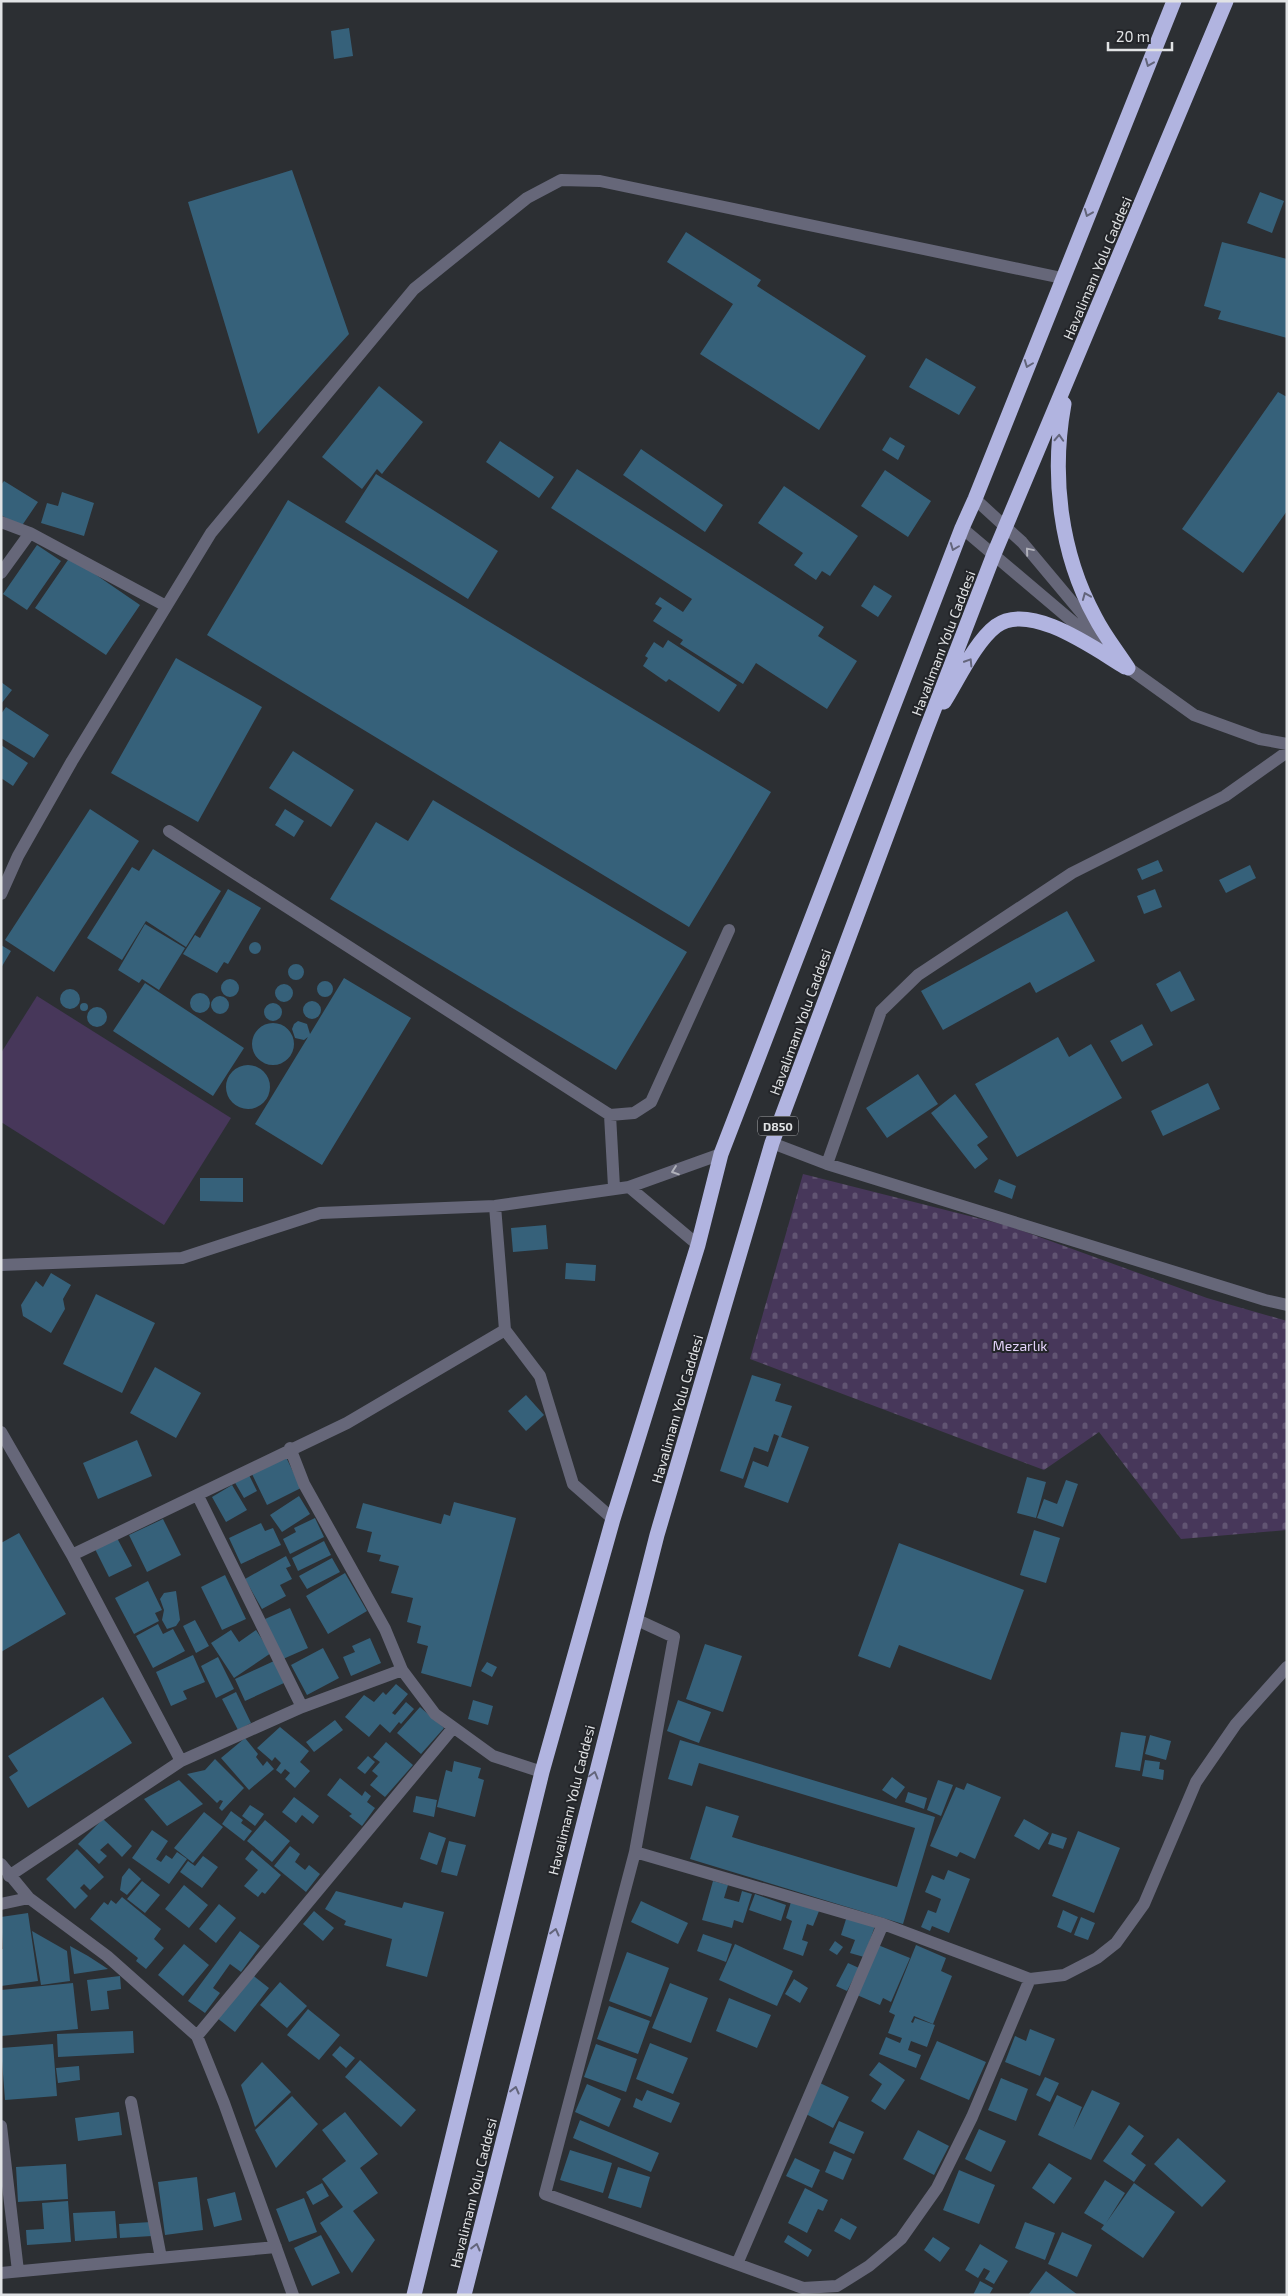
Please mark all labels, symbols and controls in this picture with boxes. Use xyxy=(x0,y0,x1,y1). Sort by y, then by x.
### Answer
scale bar xyxy=(1108,20,1172,52)
text: 20 m xyxy=(1116,27,1150,45)
one-way arrow xyxy=(1145,58,1155,67)
street label: Havalimanı Yolu Caddesi xyxy=(1059,194,1135,342)
one-way arrow xyxy=(1084,209,1094,217)
one-way arrow xyxy=(1024,360,1034,368)
one-way arrow xyxy=(1053,434,1064,442)
one-way arrow xyxy=(950,543,960,551)
one-way arrow xyxy=(1026,547,1035,556)
street label: Havalimanı Yolu Caddesi xyxy=(907,568,979,718)
one-way arrow xyxy=(1082,592,1092,601)
one-way arrow xyxy=(963,659,972,668)
street label: Havalimanı Yolu Caddesi xyxy=(766,947,834,1097)
road number: D850 xyxy=(758,1116,798,1136)
one-way arrow xyxy=(671,1165,680,1175)
street label: Havalimanı Yolu Caddesi xyxy=(648,1333,706,1485)
park label: Mezarlık xyxy=(992,1337,1048,1354)
street label: Havalimanı Yolu Caddesi xyxy=(544,1723,598,1877)
one-way arrow xyxy=(589,1771,599,1779)
one-way arrow xyxy=(549,1928,560,1937)
one-way arrow xyxy=(509,2085,520,2094)
street label: Havalimanı Yolu Caddesi xyxy=(446,2116,500,2270)
one-way arrow xyxy=(470,2243,481,2252)

